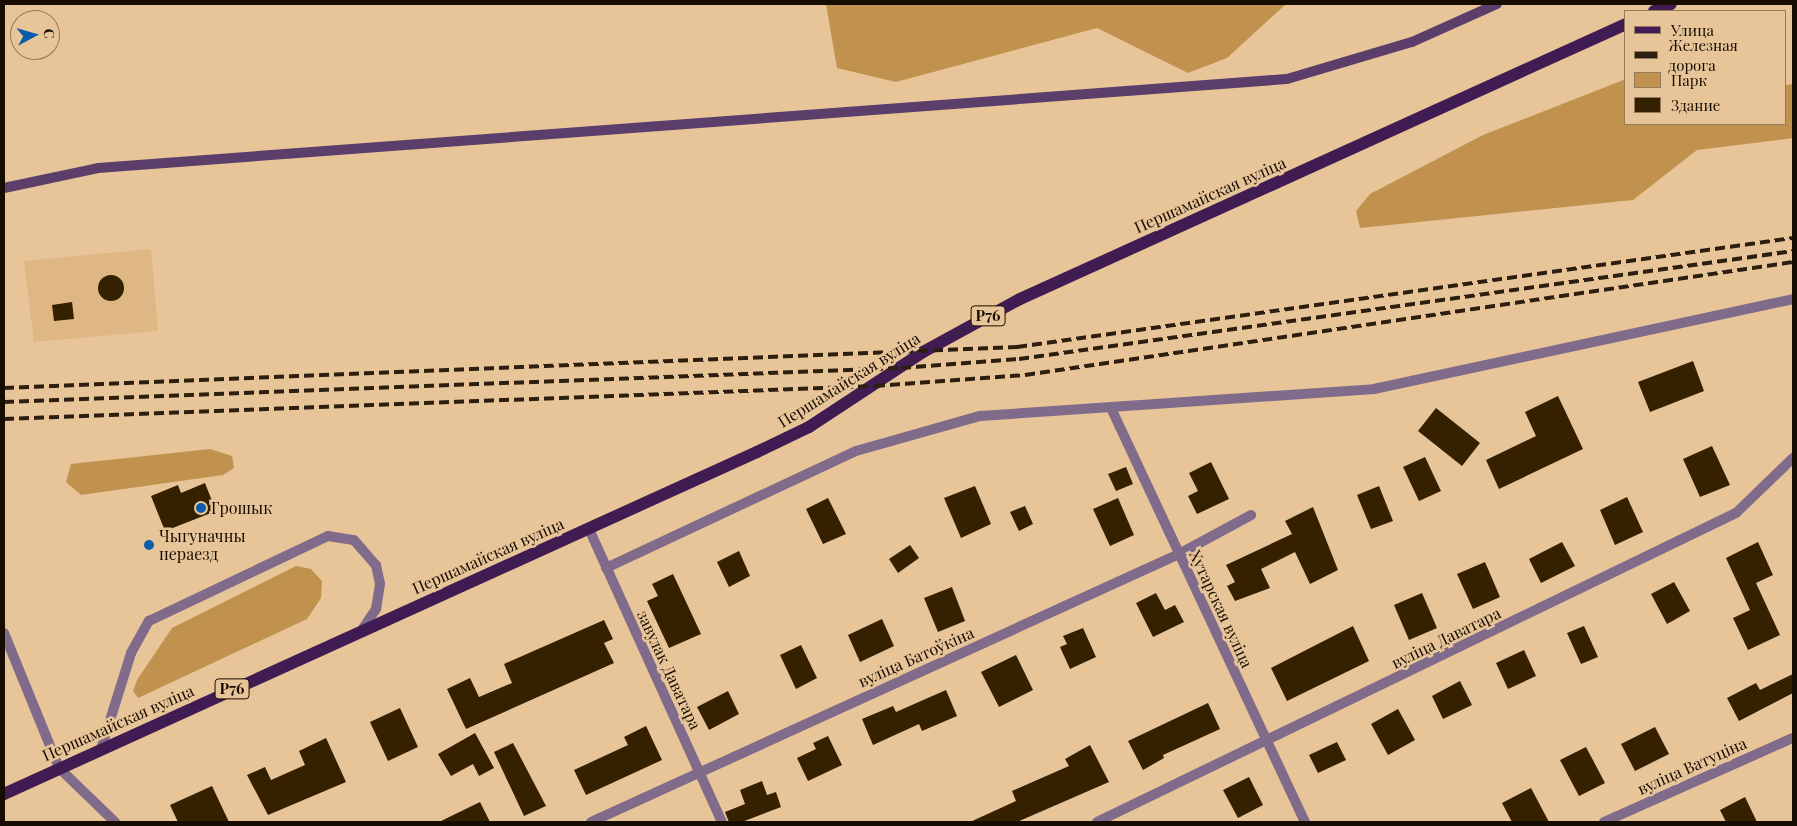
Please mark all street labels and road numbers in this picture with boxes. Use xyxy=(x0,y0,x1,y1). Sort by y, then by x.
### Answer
street label: Першамайская вуліца xyxy=(1131,153,1289,237)
road number: Р76 xyxy=(970,304,1006,328)
street label: Першамайская вуліца xyxy=(774,328,924,432)
street label: Першамайская вуліца xyxy=(409,514,567,598)
street label: Хутарская вуліца xyxy=(1185,547,1257,671)
street label: вуліца Даватара xyxy=(1388,603,1504,673)
street label: завулак Даватара xyxy=(633,607,705,733)
street label: вуліца Батоўкіна xyxy=(855,623,977,691)
road number: Р76 xyxy=(214,676,250,702)
street label: Першамайская вуліца xyxy=(39,681,197,765)
street label: вуліца Ватуціна xyxy=(1634,733,1750,799)

